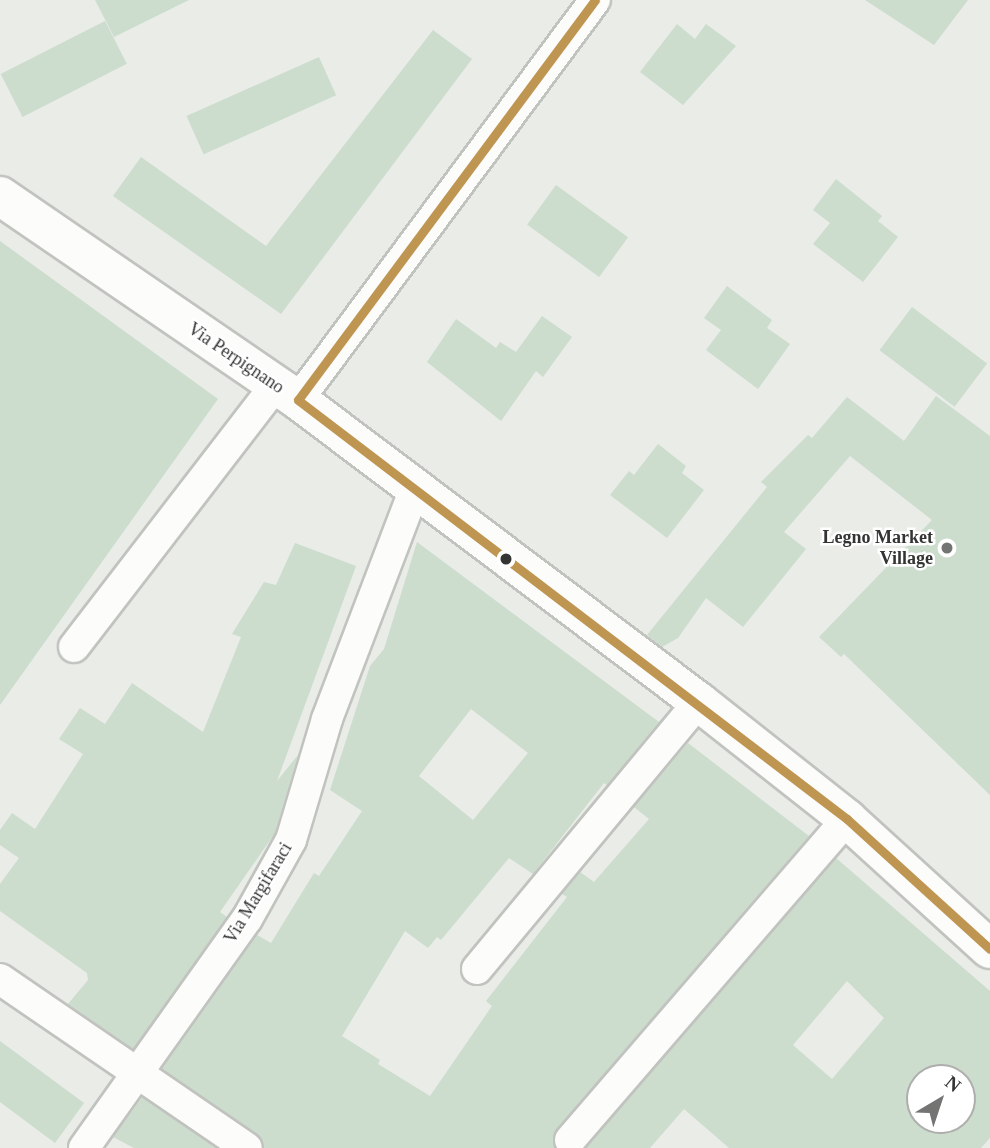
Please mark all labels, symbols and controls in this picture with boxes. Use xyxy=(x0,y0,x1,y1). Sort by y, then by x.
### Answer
street label: Via Perpignano xyxy=(184,318,288,398)
place label: Legno Market Village xyxy=(823,527,933,570)
marker: Legno Market Village xyxy=(939,540,955,556)
unlabelled marker xyxy=(499,552,513,566)
street label: Via Margifaraci xyxy=(219,839,297,947)
north arrow xyxy=(906,1064,976,1134)
text: N xyxy=(941,1071,965,1096)

